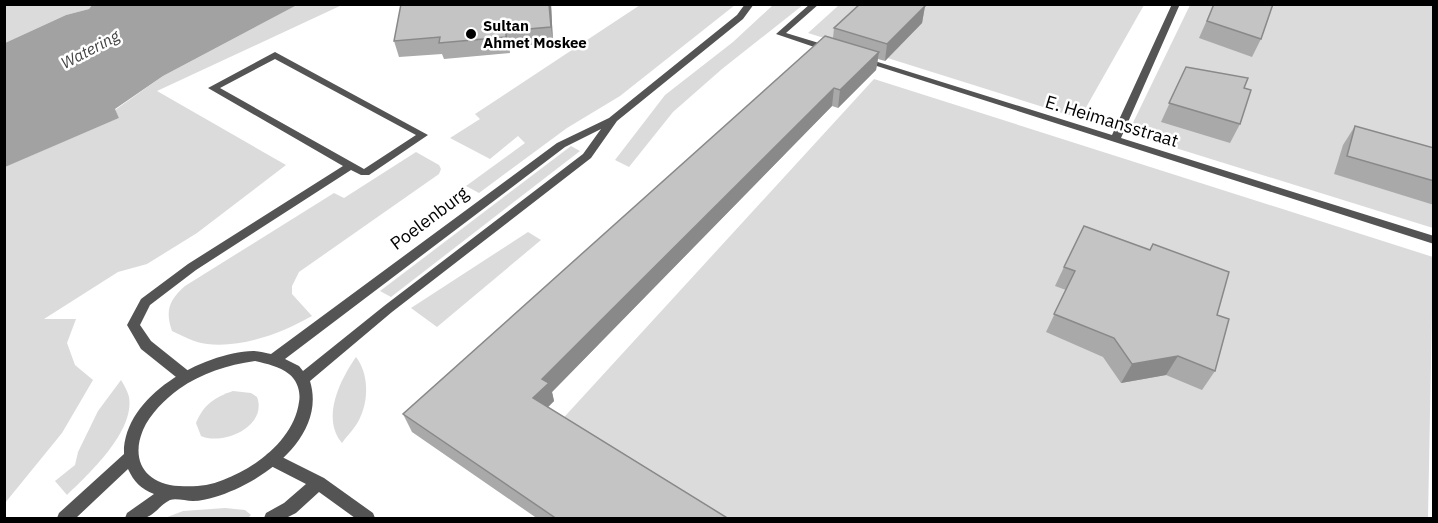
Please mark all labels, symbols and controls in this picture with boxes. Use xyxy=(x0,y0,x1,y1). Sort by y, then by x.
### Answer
place label: Sultan Ahmet Moskee xyxy=(483,16,587,52)
water label: Watering xyxy=(57,25,123,73)
marker: Sultan Ahmet Moskee xyxy=(464,27,478,41)
street label: E. Heimansstraat xyxy=(1043,90,1181,152)
street label: Poelenburg xyxy=(385,181,473,255)

